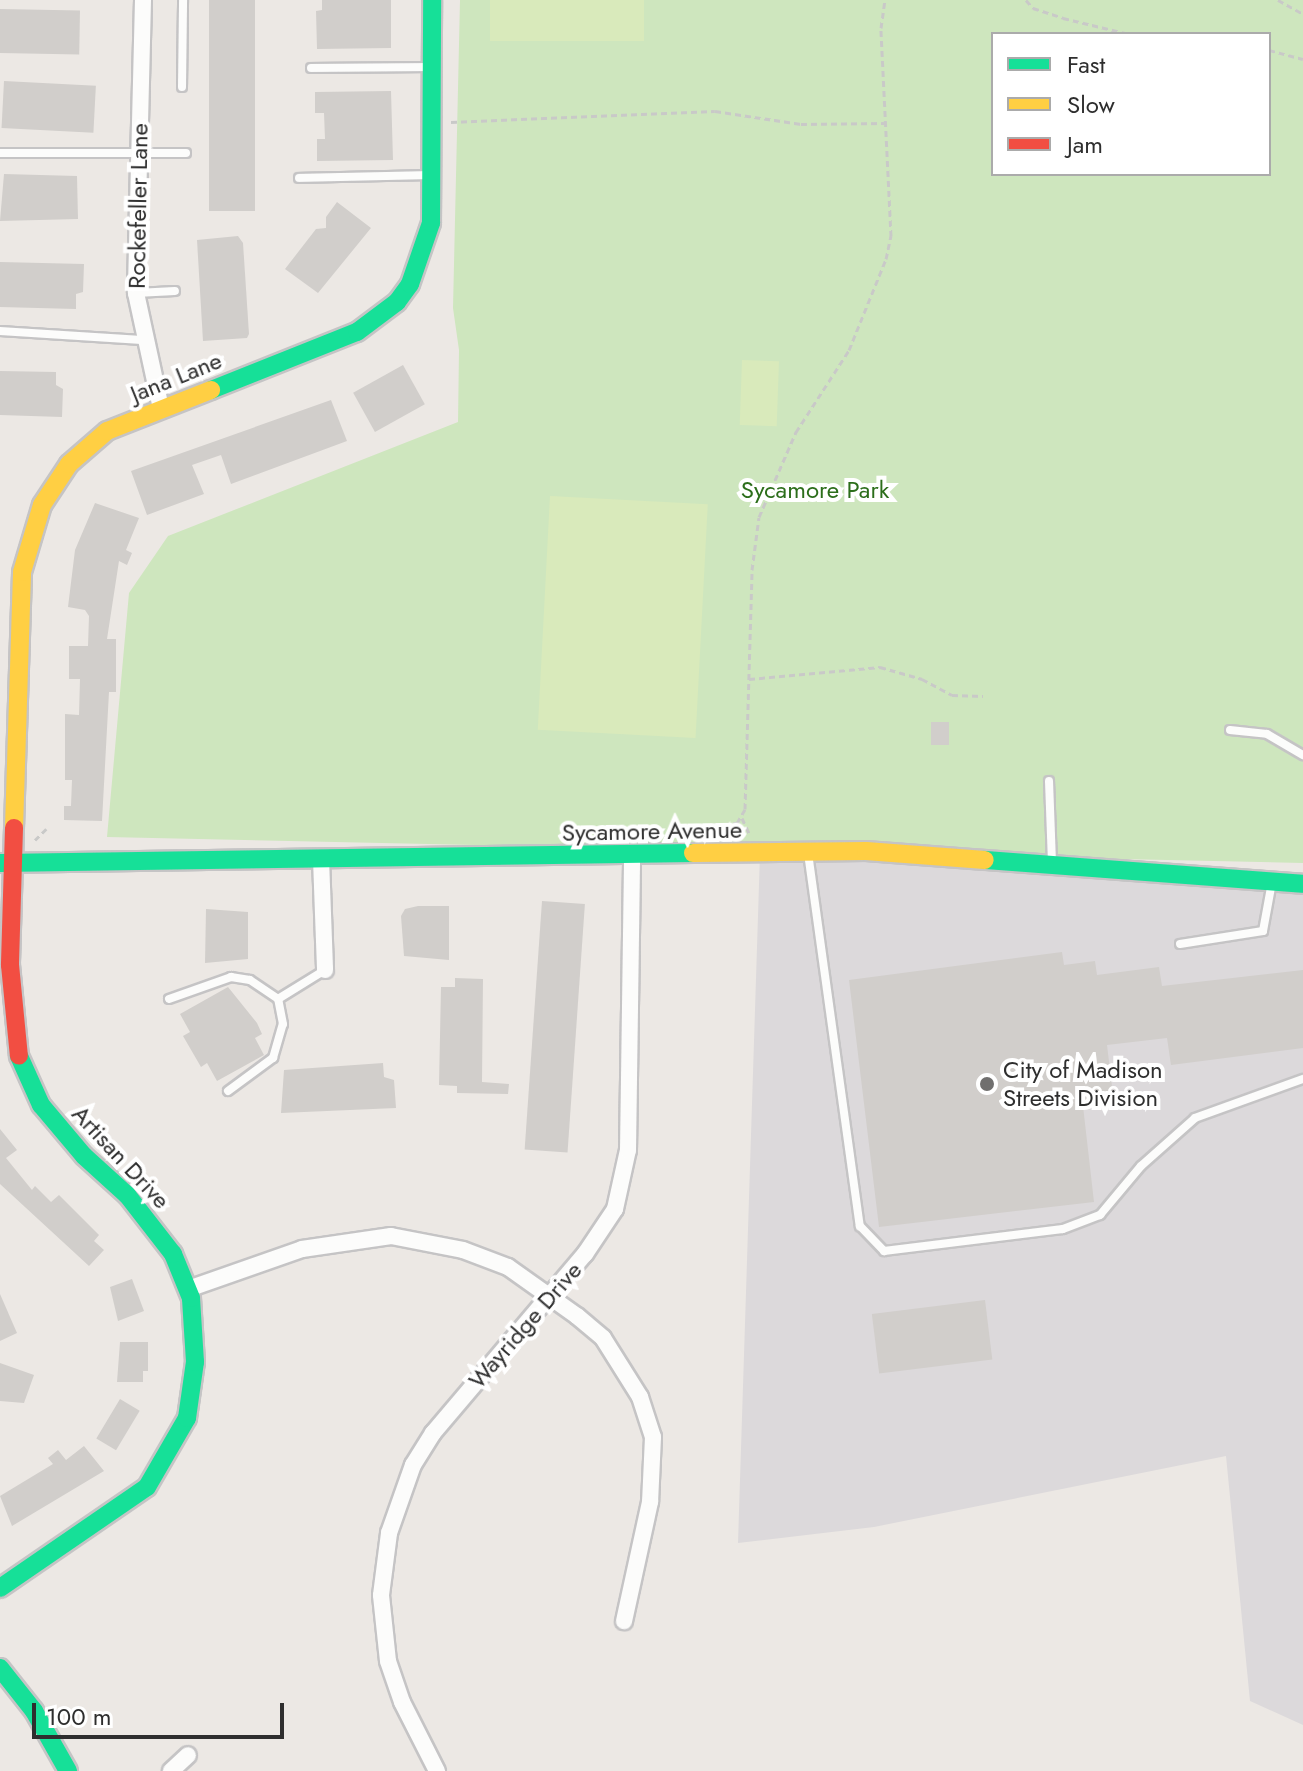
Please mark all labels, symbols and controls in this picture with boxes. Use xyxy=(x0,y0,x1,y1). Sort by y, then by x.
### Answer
legend xyxy=(991,32,1271,176)
text: Fast xyxy=(1067,47,1105,82)
text: Slow xyxy=(1067,87,1115,122)
street label: Rockefeller Lane xyxy=(122,123,154,289)
text: Jam xyxy=(1067,127,1103,162)
street label: Jana Lane xyxy=(126,346,226,408)
park label: Sycamore Park xyxy=(741,476,889,504)
street label: Sycamore Avenue xyxy=(562,815,742,847)
place label: City of Madison Streets Division xyxy=(1003,1056,1163,1112)
marker: City of Madison Streets Division xyxy=(978,1075,996,1093)
street label: Artisan Drive xyxy=(66,1099,176,1215)
street label: Wayridge Drive xyxy=(462,1256,588,1394)
scale bar xyxy=(36,1687,288,1737)
text: 100 m xyxy=(46,1699,112,1734)

